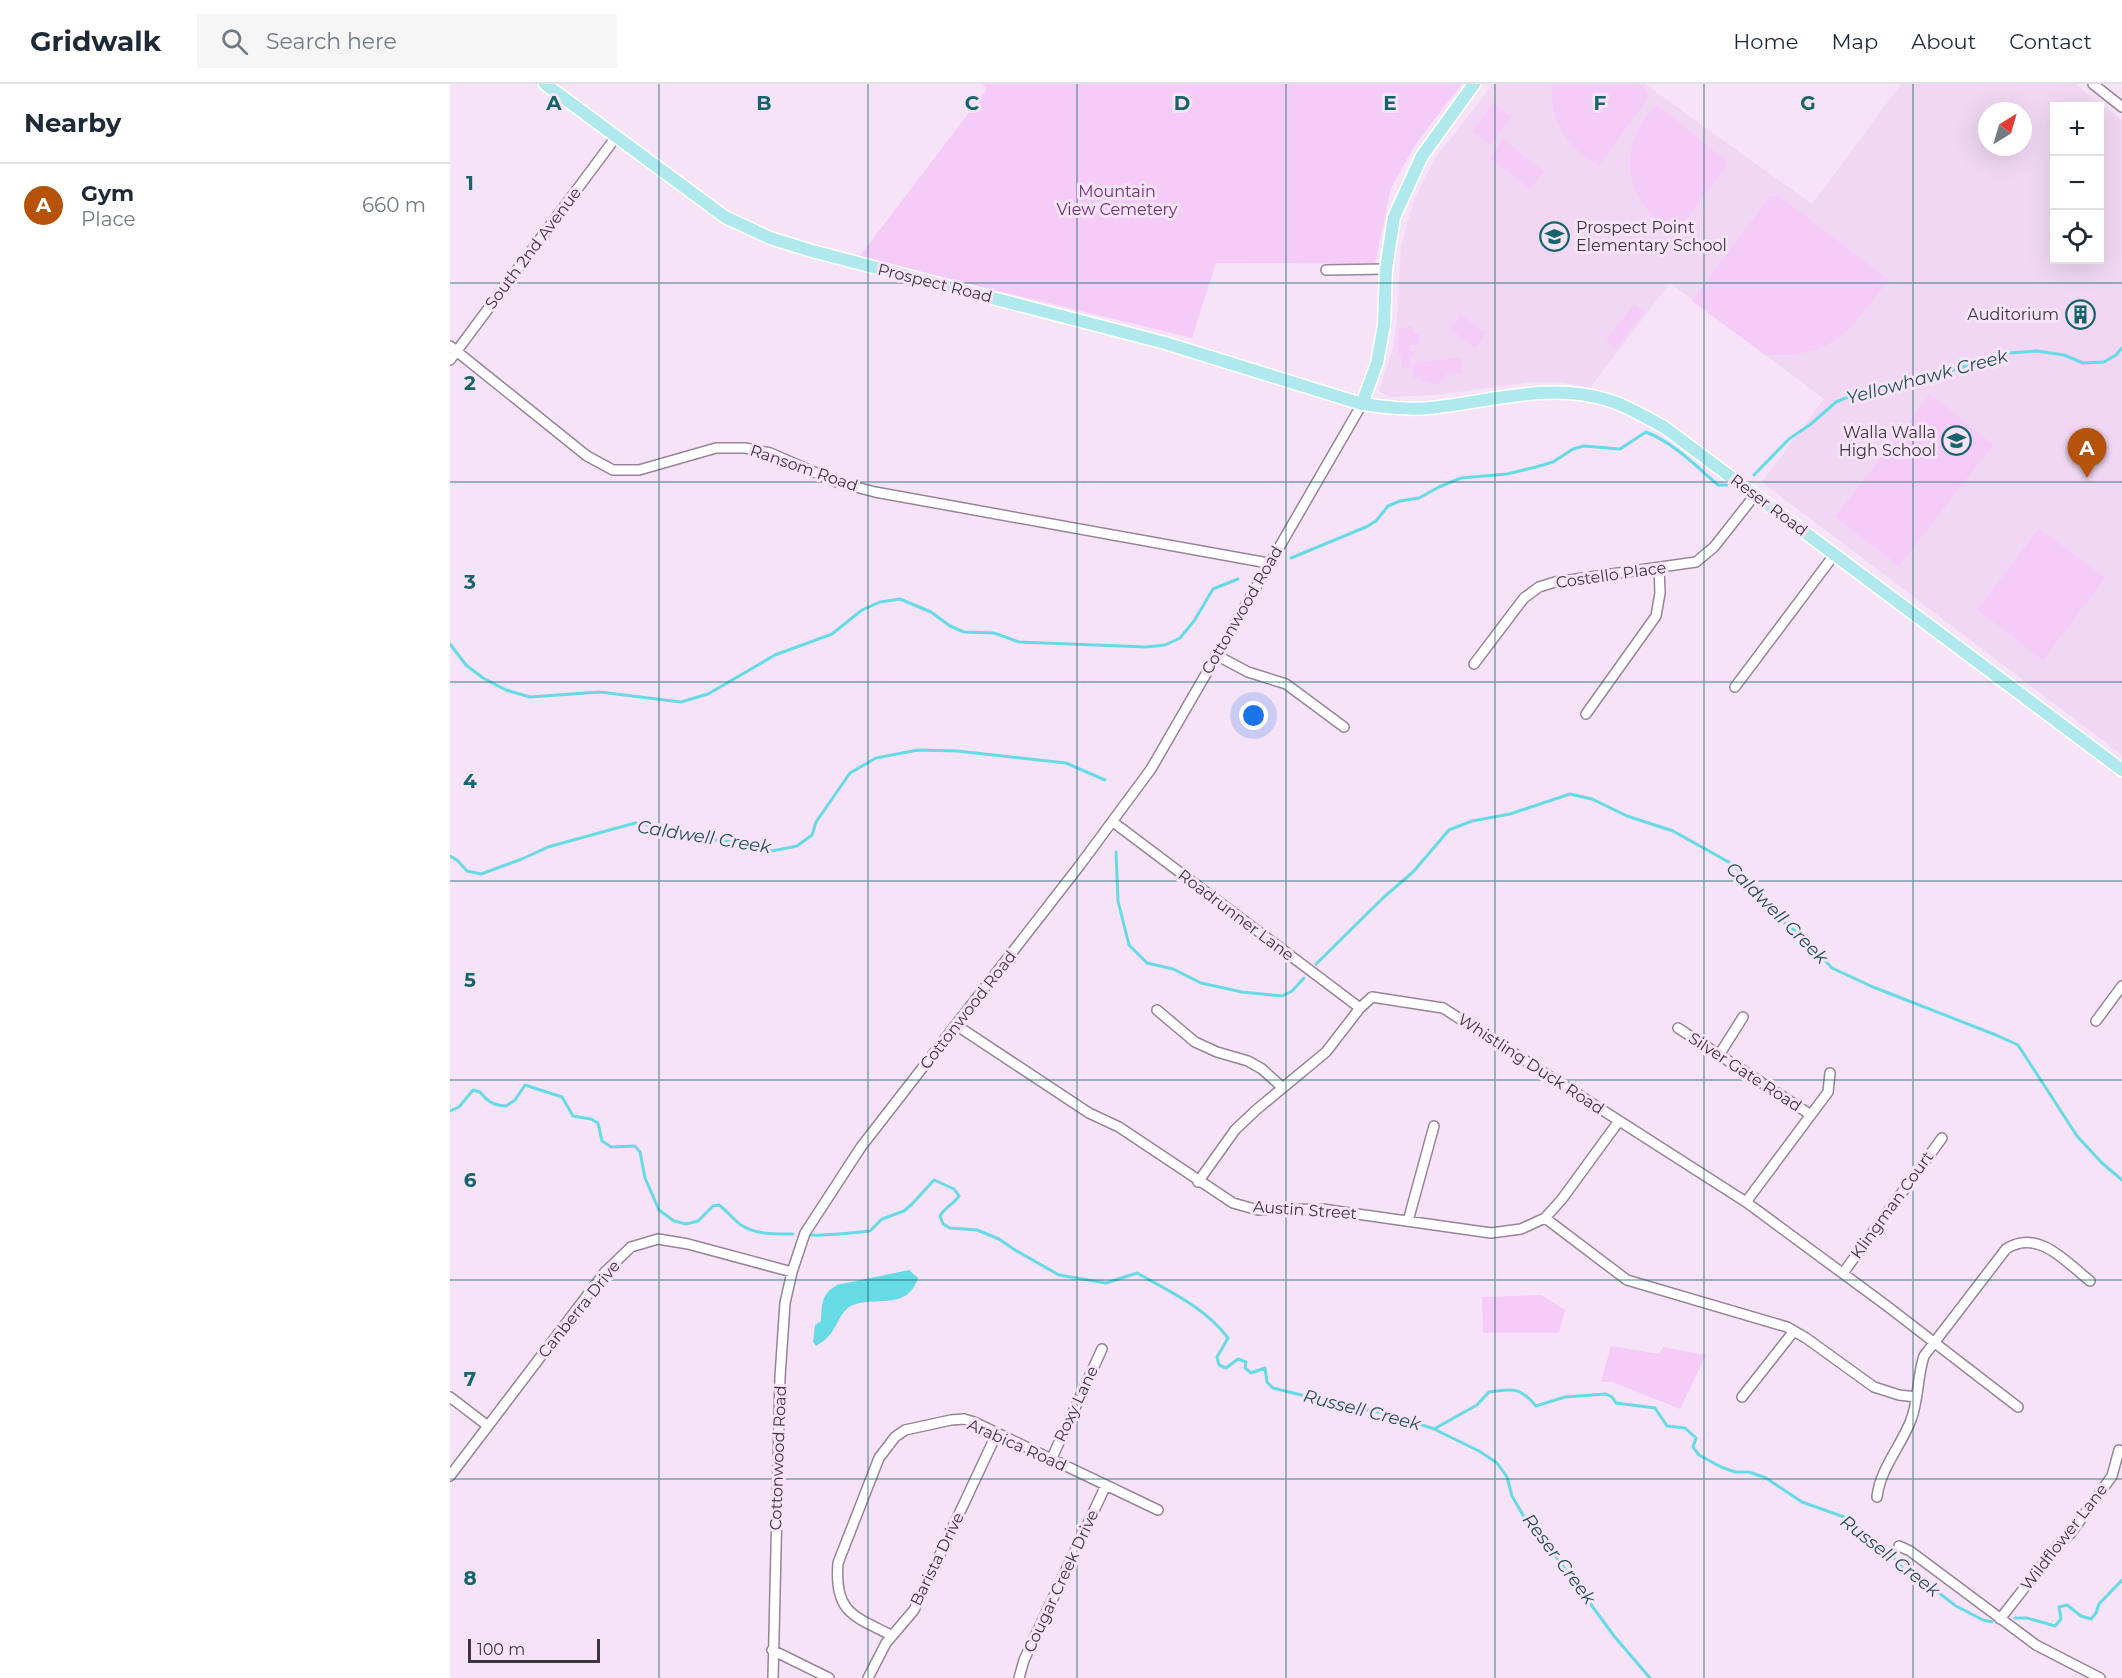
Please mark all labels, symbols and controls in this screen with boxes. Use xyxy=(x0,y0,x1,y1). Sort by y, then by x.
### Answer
search box xyxy=(197,14,617,68)
text: Gridwalk xyxy=(30,24,161,58)
icon: search xyxy=(218,25,251,58)
text: Search here xyxy=(266,28,397,55)
text: Home xyxy=(1733,29,1798,54)
text: Map xyxy=(1831,29,1878,54)
text: About xyxy=(1911,29,1976,54)
text: Contact xyxy=(2009,29,2092,54)
text: A xyxy=(545,91,562,115)
text: B xyxy=(756,91,772,115)
text: C xyxy=(965,91,980,115)
text: D xyxy=(1174,91,1190,115)
text: E xyxy=(1383,91,1397,115)
text: F xyxy=(1594,91,1607,115)
text: G xyxy=(1800,91,1816,115)
north arrow xyxy=(1978,102,2032,156)
map controls xyxy=(2050,102,2104,264)
button: + xyxy=(2050,102,2104,156)
text: Nearby xyxy=(24,107,121,139)
button: − xyxy=(2050,156,2104,210)
text: 1 xyxy=(466,171,474,195)
text: Gym xyxy=(81,180,134,207)
park label: Mountain View Cemetery xyxy=(1056,182,1178,219)
street label: South 2nd Avenue xyxy=(481,183,585,313)
text: A xyxy=(36,193,51,217)
text: 660 m xyxy=(362,193,426,217)
text: Place xyxy=(81,207,136,231)
button: locate xyxy=(2050,210,2104,264)
place label: Prospect Point Elementary School xyxy=(1576,218,1727,255)
school or university icon: Prospect Point Elementary School xyxy=(1539,220,1571,252)
street label: Prospect Road xyxy=(876,260,994,306)
building icon: Auditorium xyxy=(2064,298,2096,330)
place label: Auditorium xyxy=(1967,305,2059,324)
water label: Yellowhawk Creek xyxy=(1844,345,2011,409)
text: 2 xyxy=(464,371,476,395)
place label: Walla Walla High School xyxy=(1839,423,1936,460)
school or university icon: Walla Walla High School xyxy=(1941,425,1973,457)
pin: A xyxy=(2068,428,2106,478)
street label: Ransom Road xyxy=(748,441,860,495)
street label: Reser Road xyxy=(1727,470,1811,540)
street label: Cottonwood Road xyxy=(1198,542,1286,678)
street label: Costello Place xyxy=(1555,558,1667,592)
text: 3 xyxy=(463,570,476,594)
your location xyxy=(1239,701,1268,730)
text: 4 xyxy=(463,769,477,793)
water label: Caldwell Creek xyxy=(636,816,774,859)
water label: Caldwell Creek xyxy=(1721,857,1833,969)
street label: Roadrunner Lane xyxy=(1174,865,1298,965)
street label: Cottonwood Road xyxy=(916,947,1020,1073)
text: 5 xyxy=(464,968,476,992)
street label: Whistling Duck Road xyxy=(1455,1010,1607,1118)
street label: Silver Gate Road xyxy=(1685,1028,1805,1116)
street label: Klingman Court xyxy=(1847,1147,1938,1262)
text: 6 xyxy=(464,1168,477,1192)
street label: Austin Street xyxy=(1252,1197,1358,1223)
street label: Canberra Drive xyxy=(534,1257,624,1361)
street label: Roxy Lane xyxy=(1050,1363,1102,1445)
text: 7 xyxy=(464,1367,476,1391)
street label: Cottonwood Road xyxy=(766,1385,790,1531)
water label: Russell Creek xyxy=(1301,1385,1424,1436)
street label: Arabica Road xyxy=(965,1415,1069,1475)
street label: Wildflower Lane xyxy=(2017,1480,2111,1594)
street label: Cougar Creek Drive xyxy=(1020,1507,1102,1655)
street label: Barista Drive xyxy=(906,1509,968,1609)
water label: Reser Creek xyxy=(1518,1509,1601,1610)
water label: Russell Creek xyxy=(1836,1510,1945,1603)
text: 8 xyxy=(463,1566,477,1590)
scale bar xyxy=(468,1636,600,1664)
text: 100 m xyxy=(477,1640,525,1659)

